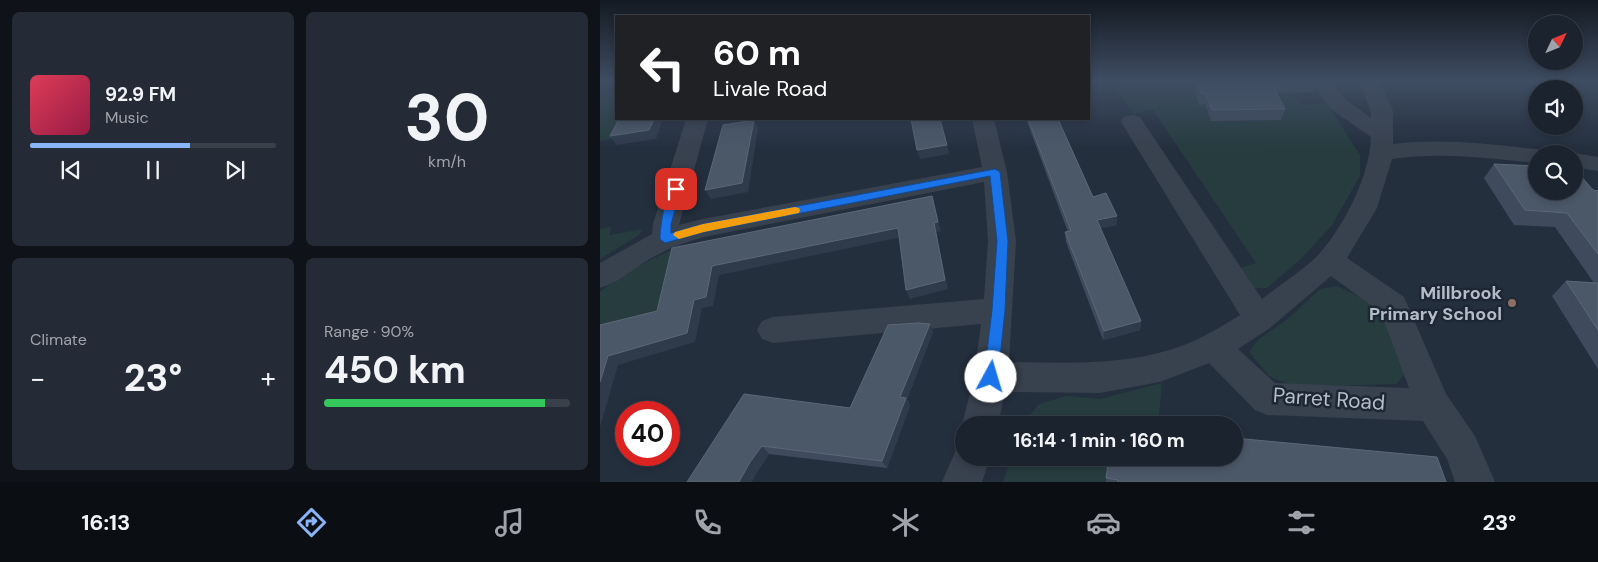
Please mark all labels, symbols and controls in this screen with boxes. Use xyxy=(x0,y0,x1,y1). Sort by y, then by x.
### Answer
north arrow xyxy=(1528,15,1582,70)
map controls xyxy=(1528,15,1583,200)
text: 60 m xyxy=(713,30,801,76)
icon: left xyxy=(630,35,695,100)
text: Livale Road xyxy=(713,74,827,103)
text: 30 xyxy=(405,76,489,160)
button: sound xyxy=(1528,80,1583,135)
text: 92.9 FM xyxy=(105,82,176,107)
text: Music xyxy=(105,107,149,128)
button: search xyxy=(1528,145,1583,200)
text: km/h xyxy=(428,151,466,172)
icon: previous xyxy=(57,156,85,184)
icon: pause xyxy=(139,156,167,184)
icon: next xyxy=(221,156,249,184)
pin xyxy=(655,168,697,210)
icon: arrive xyxy=(662,175,690,203)
place label: Millbrook Primary School xyxy=(1369,281,1503,326)
marker: Millbrook Primary School xyxy=(1506,297,1518,309)
text: Range · 90% xyxy=(324,321,414,342)
text: Climate xyxy=(30,329,87,350)
text: 450 km xyxy=(324,345,466,395)
position arrow xyxy=(964,350,1016,402)
text: 23° xyxy=(124,353,182,403)
text: − xyxy=(30,360,45,397)
text: + xyxy=(261,360,276,397)
street label: Parret Road xyxy=(1272,381,1386,417)
speed limit sign: 40 xyxy=(615,401,680,466)
text: 16:14 · 1 min · 160 m xyxy=(1013,428,1185,453)
icon: directions xyxy=(294,505,329,540)
icon: music xyxy=(492,505,527,540)
icon: phone xyxy=(690,505,725,540)
icon: climate xyxy=(888,505,923,540)
icon: car xyxy=(1086,505,1121,540)
icon: filters xyxy=(1284,505,1319,540)
text: 16:13 xyxy=(82,508,130,537)
text: 23° xyxy=(1482,508,1516,537)

